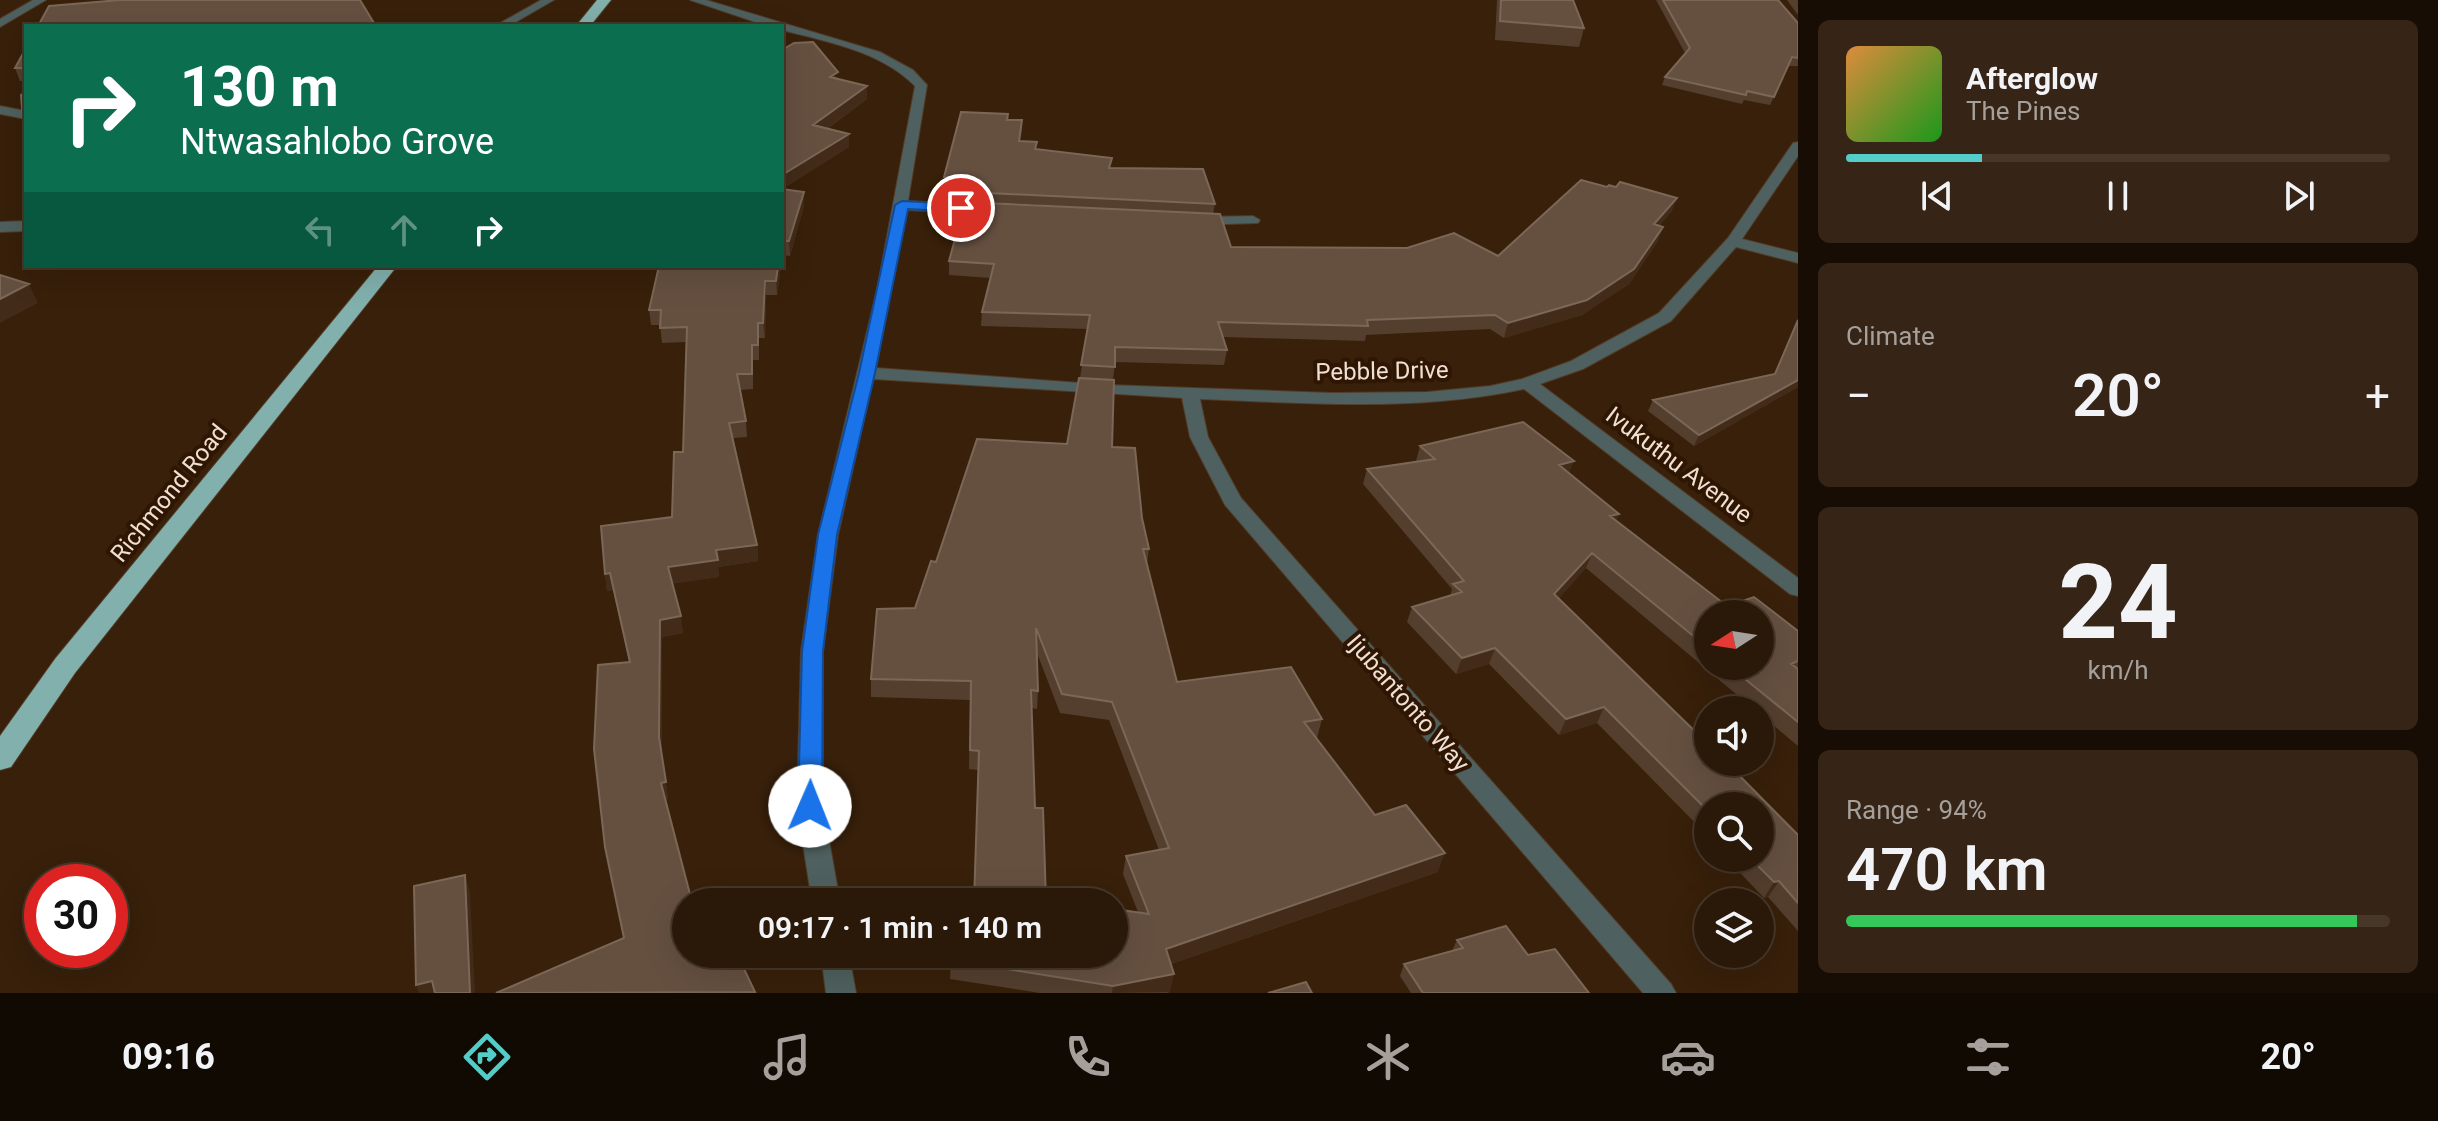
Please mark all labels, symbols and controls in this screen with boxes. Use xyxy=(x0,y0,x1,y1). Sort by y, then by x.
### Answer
text: 130 m xyxy=(180,54,339,120)
icon: right xyxy=(48,56,152,160)
text: Afterglow xyxy=(1966,61,2098,96)
text: The Pines xyxy=(1966,96,2080,126)
text: Ntwasahlobo Grove xyxy=(180,121,494,163)
pin xyxy=(927,174,995,242)
icon: previous xyxy=(1915,174,1959,218)
icon: pause xyxy=(2096,174,2140,218)
icon: next xyxy=(2277,174,2321,218)
icon: arrive xyxy=(939,186,983,230)
icon: left xyxy=(298,208,342,252)
icon: ahead xyxy=(382,208,426,252)
icon: right xyxy=(466,208,510,252)
text: Climate xyxy=(1846,321,1935,351)
street label: Pebble Drive xyxy=(1315,356,1449,386)
text: 20° xyxy=(2072,360,2164,431)
text: − xyxy=(1846,370,1871,422)
text: + xyxy=(2365,370,2390,422)
street label: Ivukuthu Avenue xyxy=(1600,401,1758,529)
street label: Richmond Road xyxy=(105,419,233,567)
text: 24 xyxy=(2058,542,2178,663)
north arrow xyxy=(1694,600,1774,680)
map controls xyxy=(1694,600,1774,968)
street label: Ijubantonto Way xyxy=(1341,629,1475,778)
text: km/h xyxy=(2087,655,2149,685)
button: sound xyxy=(1694,696,1774,776)
position arrow xyxy=(768,764,852,848)
button: search xyxy=(1694,792,1774,872)
text: Range · 94% xyxy=(1846,795,1987,825)
text: 470 km xyxy=(1846,834,2048,905)
speed limit sign: 30 xyxy=(24,864,128,968)
button: layers xyxy=(1694,888,1774,968)
text: 09:17 · 1 min · 140 m xyxy=(758,910,1042,945)
icon: directions xyxy=(459,1029,515,1085)
icon: music xyxy=(759,1029,815,1085)
icon: phone xyxy=(1060,1029,1116,1085)
icon: climate xyxy=(1360,1029,1416,1085)
icon: car xyxy=(1660,1029,1716,1085)
icon: filters xyxy=(1960,1029,2016,1085)
text: 09:16 xyxy=(122,1036,215,1078)
text: 20° xyxy=(2261,1036,2316,1078)

